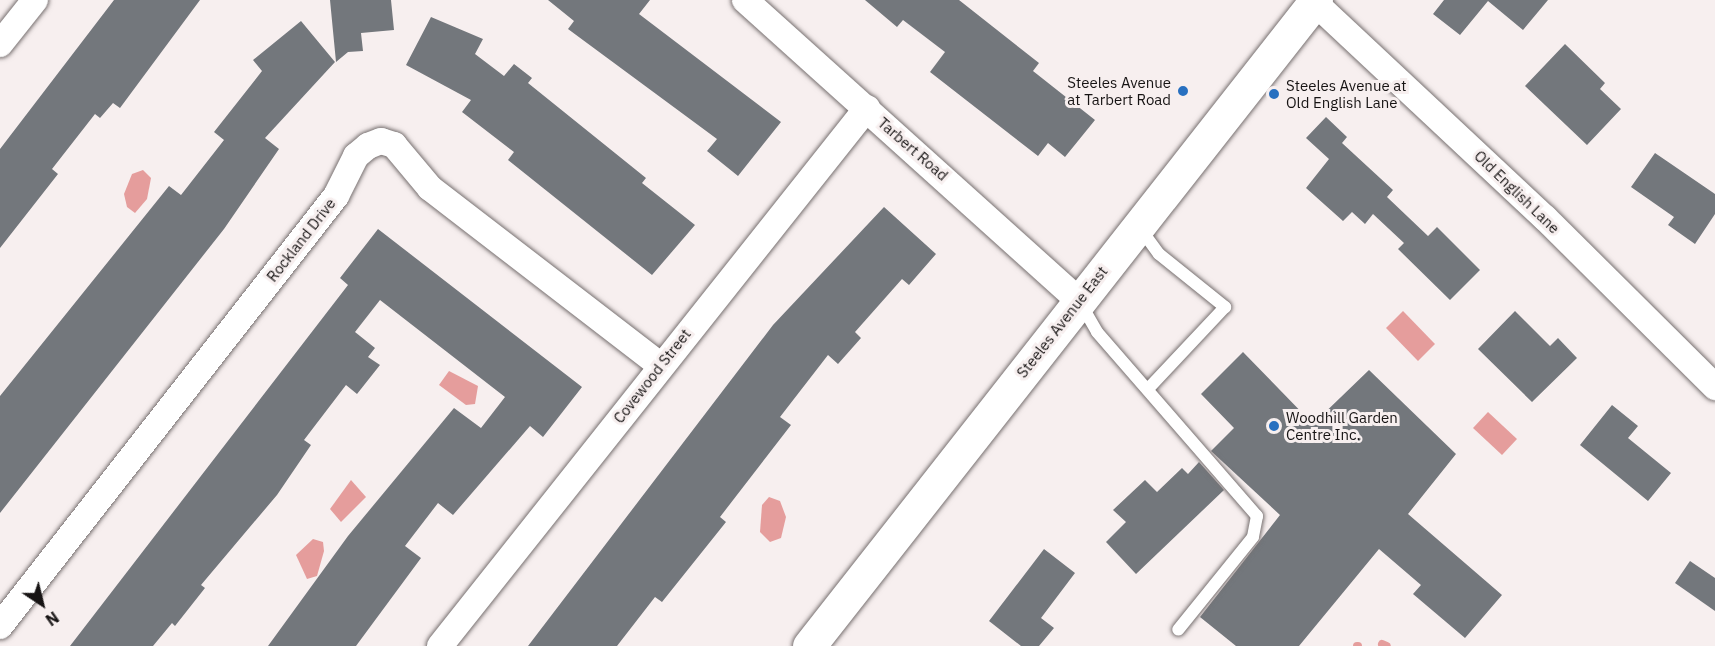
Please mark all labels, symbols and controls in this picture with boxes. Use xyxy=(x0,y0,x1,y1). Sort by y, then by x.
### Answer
place label: Steeles Avenue at Tarbert Road xyxy=(1067,73,1171,108)
place label: Steeles Avenue at Old English Lane xyxy=(1286,76,1406,111)
marker: Steeles Avenue at Tarbert Road xyxy=(1176,84,1190,98)
marker: Steeles Avenue at Old English Lane xyxy=(1267,87,1281,101)
street label: Tarbert Road xyxy=(874,114,952,184)
street label: Old English Lane xyxy=(1471,147,1563,237)
street label: Rockland Drive xyxy=(263,195,339,285)
street label: Steeles Avenue East xyxy=(1013,263,1111,381)
street label: Covewood Street xyxy=(610,325,694,427)
place label: Woodhill Garden Centre Inc. xyxy=(1286,408,1398,443)
marker: Woodhill Garden Centre Inc. xyxy=(1267,419,1281,433)
north arrow xyxy=(12,574,72,634)
text: N xyxy=(42,607,63,630)

